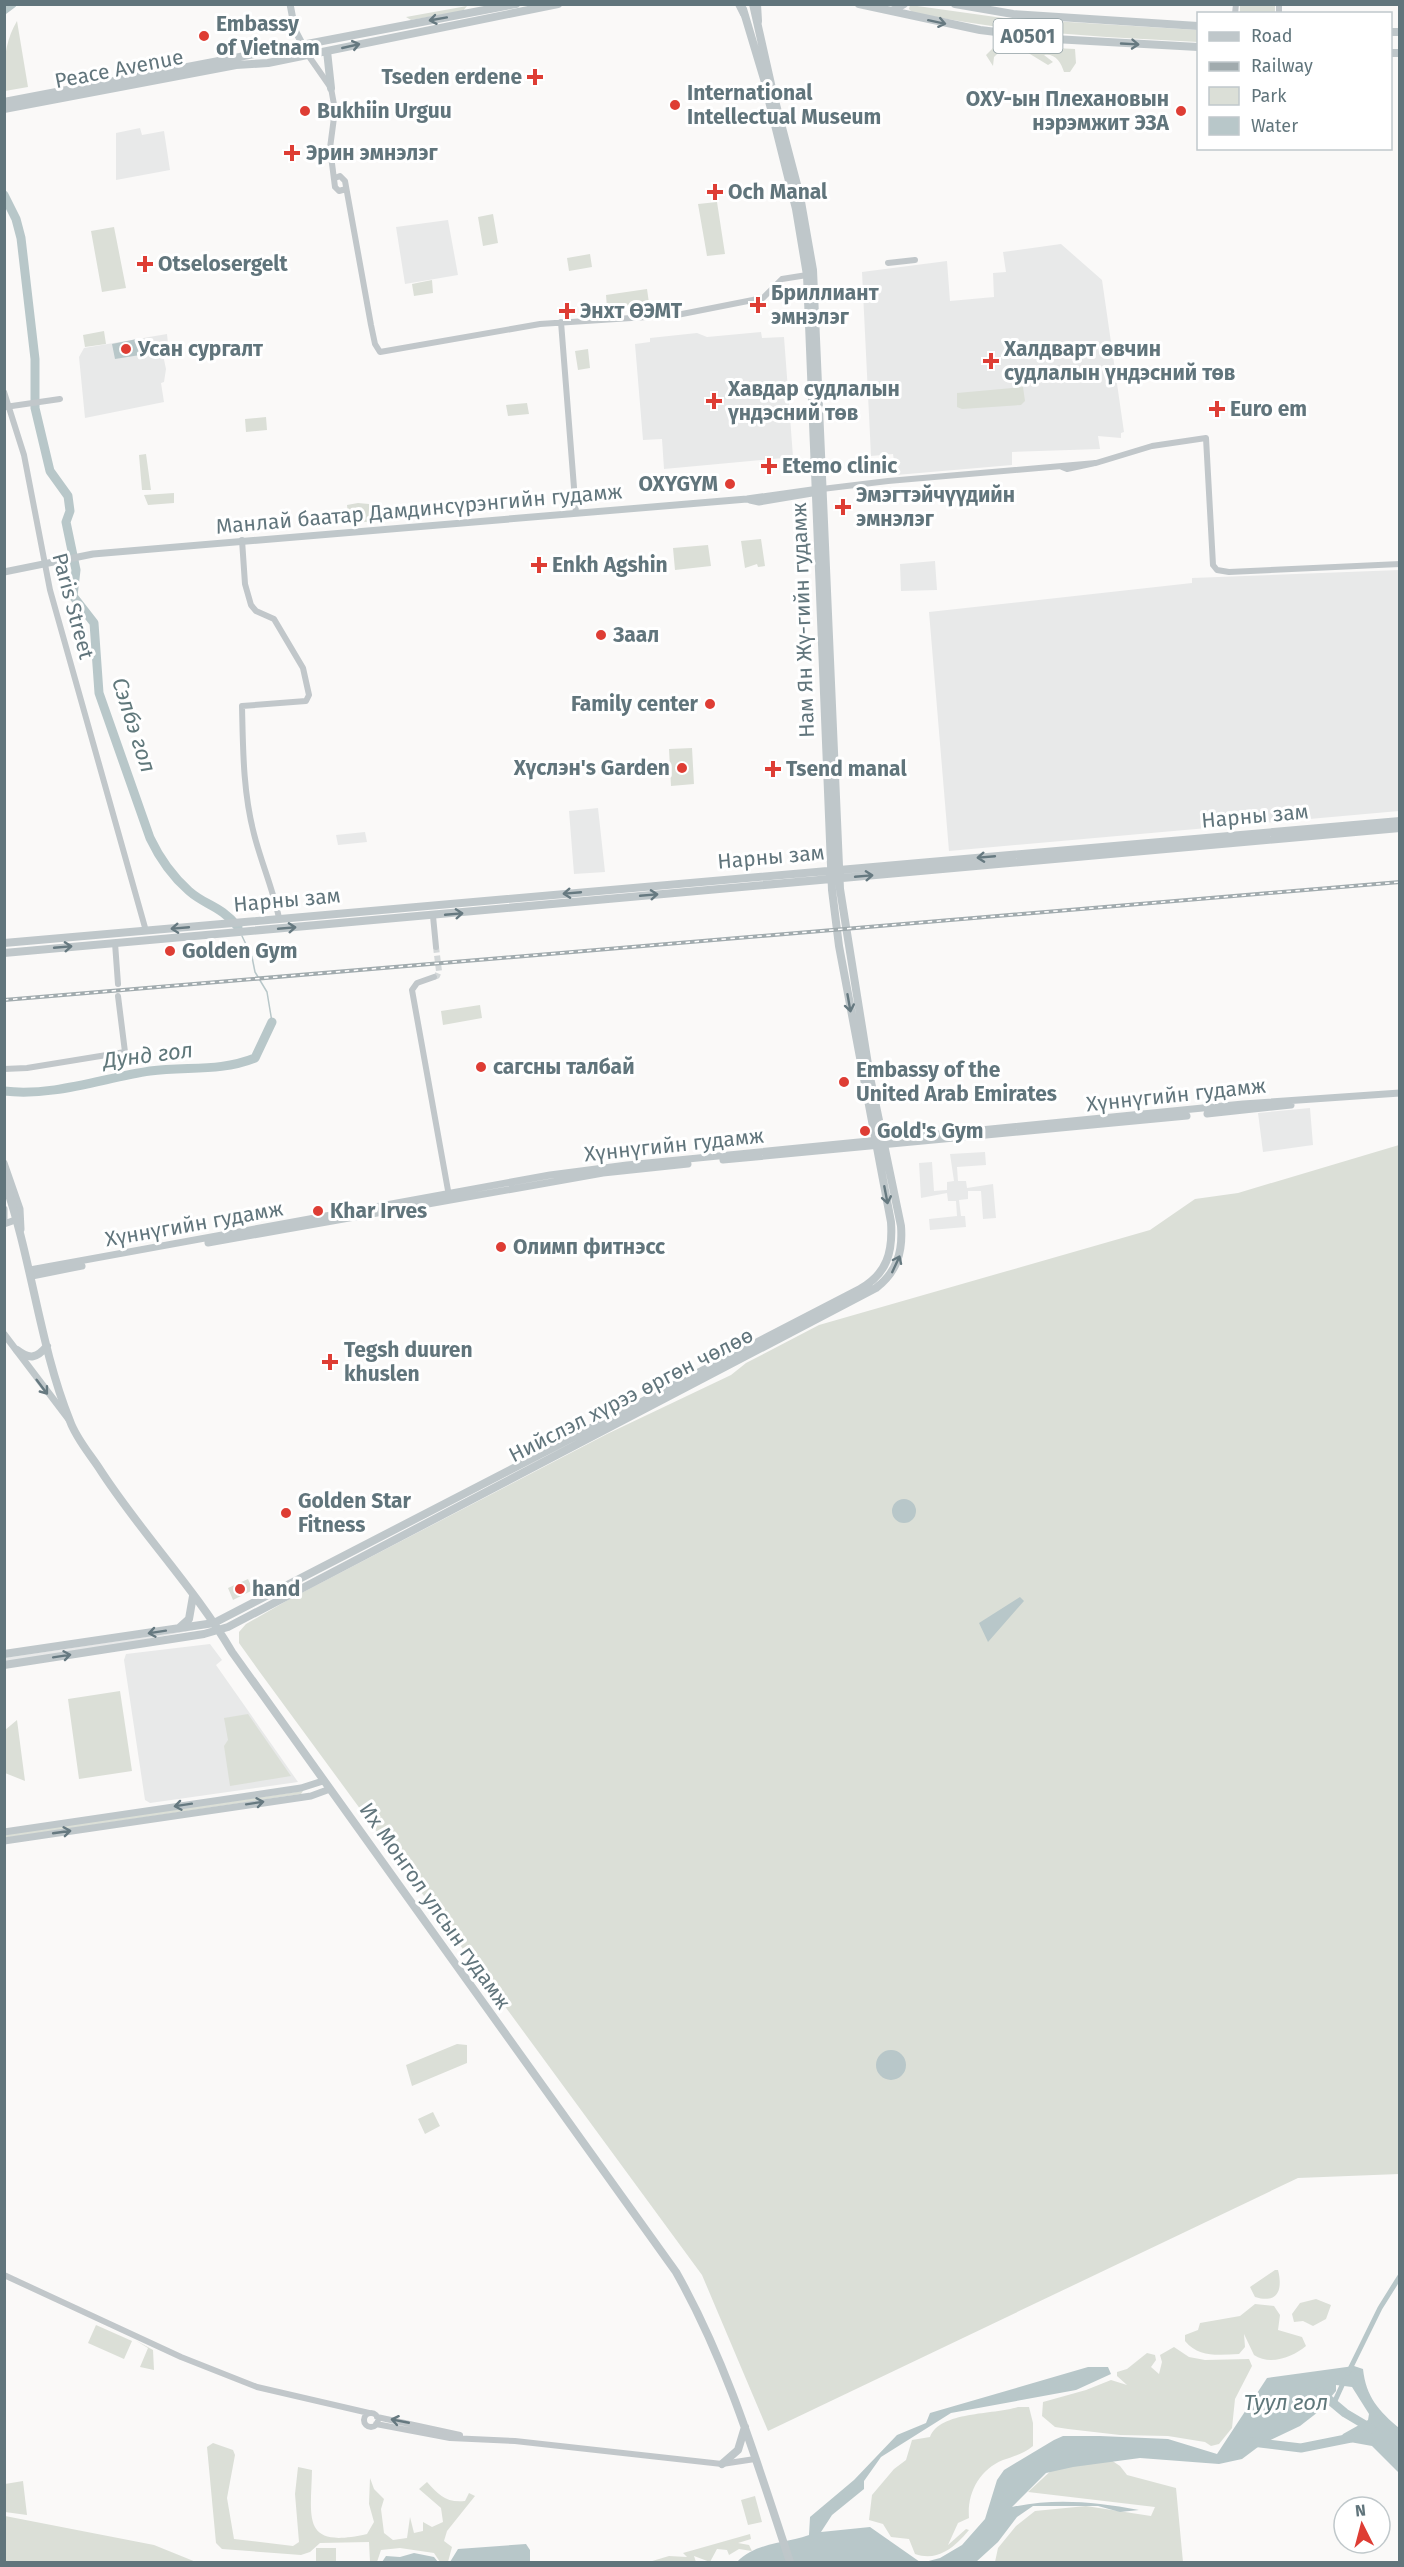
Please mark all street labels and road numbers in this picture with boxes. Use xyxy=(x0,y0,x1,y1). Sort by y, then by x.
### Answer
road number: A0501 xyxy=(994,19,1062,53)
street label: Peace Avenue xyxy=(52,44,186,94)
street label: Манлай баатар Дамдинсүрэнгийн гудамж xyxy=(215,478,623,540)
street label: Нам Ян Жү-гийн гудамж xyxy=(786,502,820,738)
street label: Paris Street xyxy=(46,550,100,662)
street label: Нарны зам xyxy=(1200,798,1310,834)
street label: Нарны зам xyxy=(716,839,826,875)
street label: Нарны зам xyxy=(232,882,342,918)
street label: Хүннүгийн гудамж xyxy=(1085,1073,1267,1117)
street label: Хүннүгийн гудамж xyxy=(583,1123,765,1167)
street label: Хүннүгийн гудамж xyxy=(103,1196,285,1252)
street label: Нийслэл хүрээ өргөн чөлөө xyxy=(504,1322,758,1468)
street label: Их Монгол улсын гудамж xyxy=(354,1798,516,2014)

